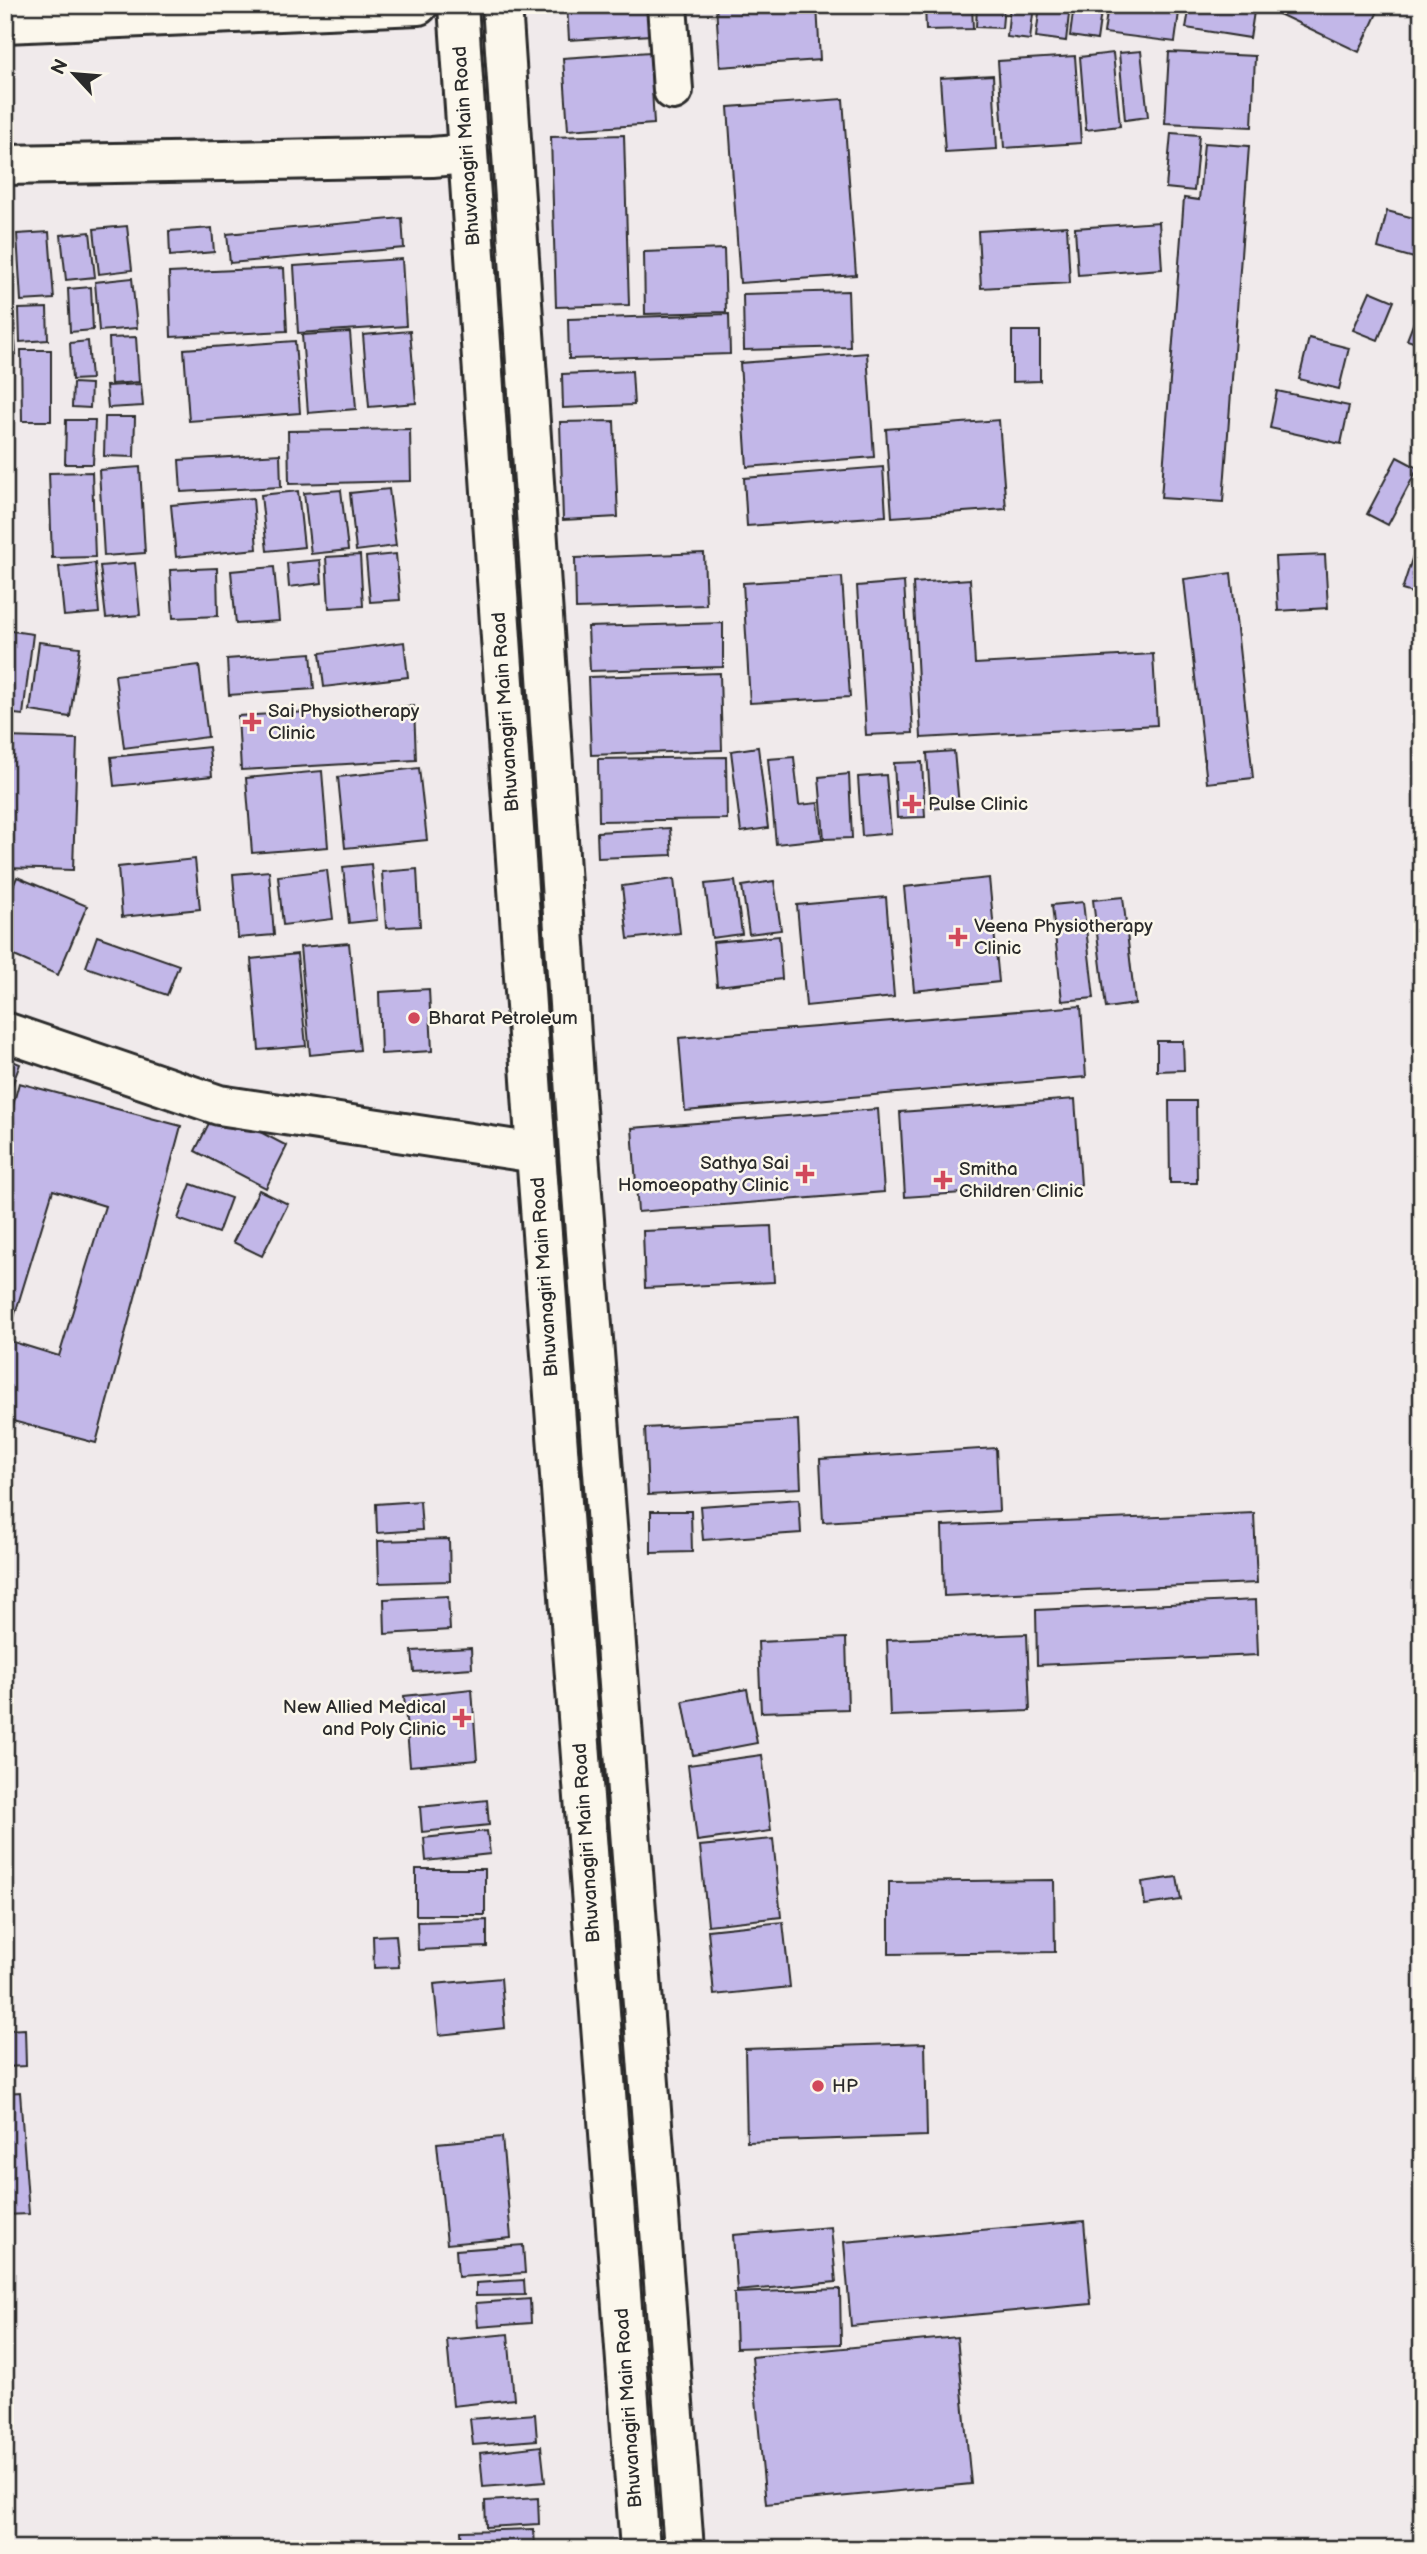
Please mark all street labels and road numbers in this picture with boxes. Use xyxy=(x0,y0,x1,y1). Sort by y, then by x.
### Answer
street label: Bhuvanagiri Main Road xyxy=(449,45,485,247)
street label: Bhuvanagiri Main Road xyxy=(488,611,524,813)
street label: Bhuvanagiri Main Road xyxy=(527,1176,563,1378)
street label: Bhuvanagiri Main Road xyxy=(569,1742,605,1944)
street label: Bhuvanagiri Main Road xyxy=(611,2307,647,2509)

